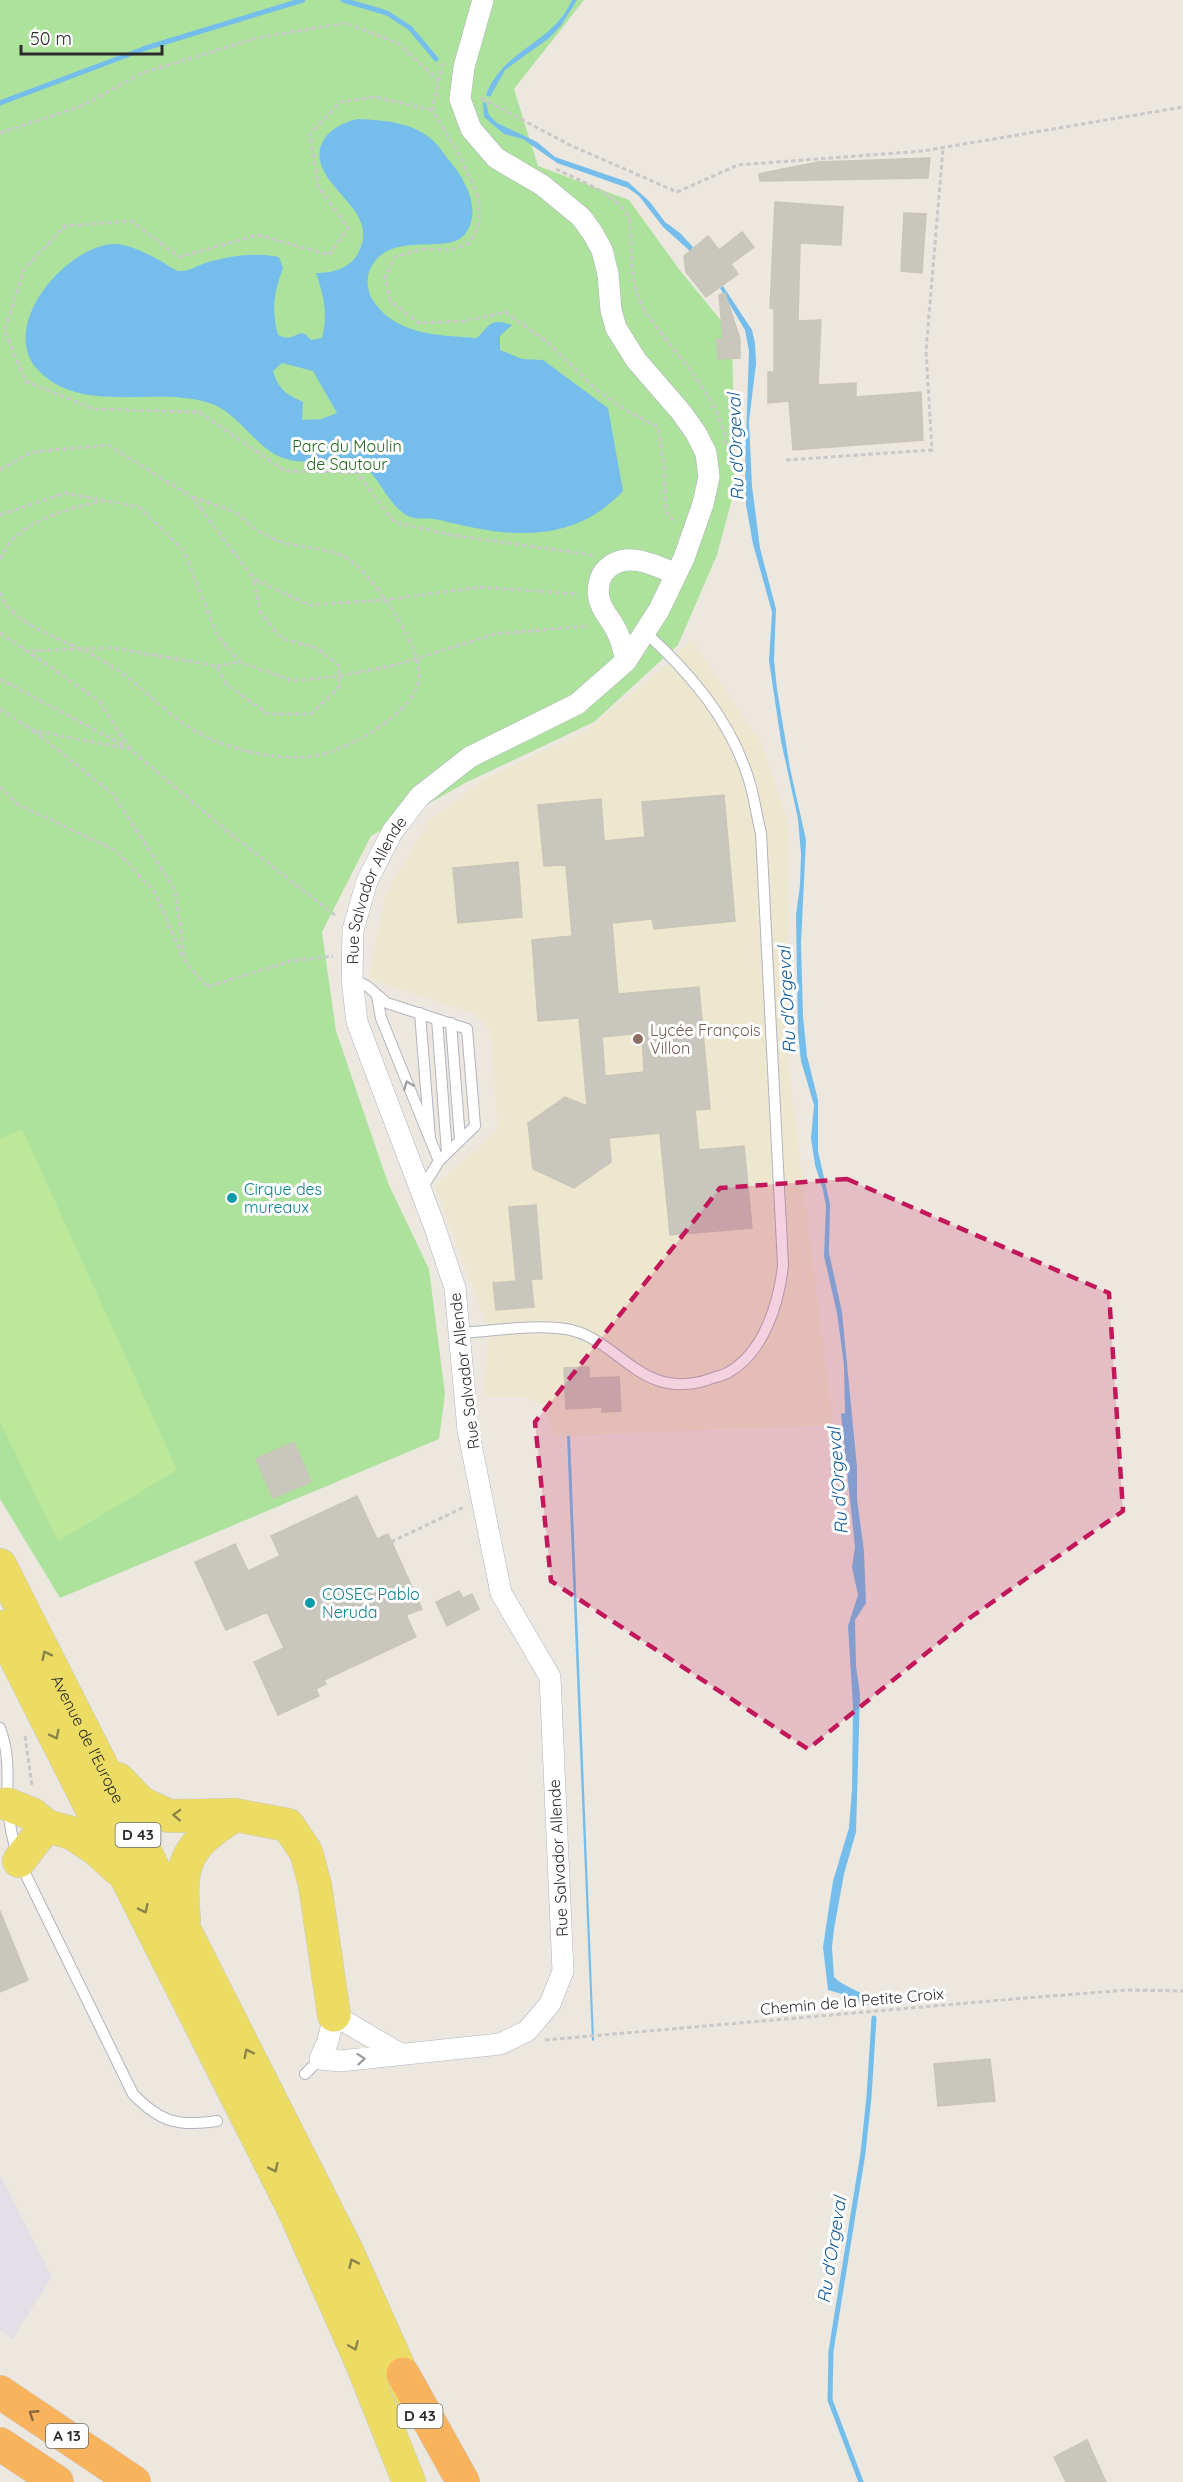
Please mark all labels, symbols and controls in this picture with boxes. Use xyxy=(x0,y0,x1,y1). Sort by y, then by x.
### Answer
scale bar xyxy=(21,18,162,56)
text: 50 m xyxy=(30,27,72,50)
water label: Ru d'Orgeval xyxy=(722,391,749,501)
park label: Parc du Moulin de Sautour xyxy=(292,436,402,474)
street label: Rue Salvador Allende xyxy=(342,812,411,965)
water label: Ru d'Orgeval xyxy=(772,944,801,1054)
place label: Lycée François Villon xyxy=(650,1020,761,1058)
marker: Lycée François Villon xyxy=(631,1032,645,1046)
one-way arrow xyxy=(403,1080,415,1091)
place label: Cirque des mureaux xyxy=(244,1179,322,1217)
marker: Cirque des mureaux xyxy=(225,1191,239,1205)
street label: Rue Salvador Allende xyxy=(444,1292,484,1450)
water label: Ru d'Orgeval xyxy=(822,1425,853,1535)
place label: COSEC Pablo Neruda xyxy=(322,1584,420,1622)
marker: COSEC Pablo Neruda xyxy=(303,1596,317,1610)
one-way arrow xyxy=(42,1650,53,1661)
street label: Avenue de l'Europe xyxy=(47,1671,129,1807)
one-way arrow xyxy=(48,1729,60,1740)
street label: Rue Salvador Allende xyxy=(544,1779,572,1937)
one-way arrow xyxy=(172,1809,181,1822)
road number: D 43 xyxy=(116,1823,160,1847)
one-way arrow xyxy=(136,1902,148,1913)
street label: Chemin de la Petite Croix xyxy=(759,1983,945,2019)
one-way arrow xyxy=(244,2049,255,2060)
one-way arrow xyxy=(356,2053,366,2066)
one-way arrow xyxy=(266,2162,278,2173)
water label: Ru d'Orgeval xyxy=(812,2193,852,2305)
one-way arrow xyxy=(348,2259,360,2270)
one-way arrow xyxy=(347,2340,359,2351)
road number: D 43 xyxy=(398,2404,442,2428)
one-way arrow xyxy=(29,2410,40,2421)
road number: A 13 xyxy=(46,2424,88,2448)

